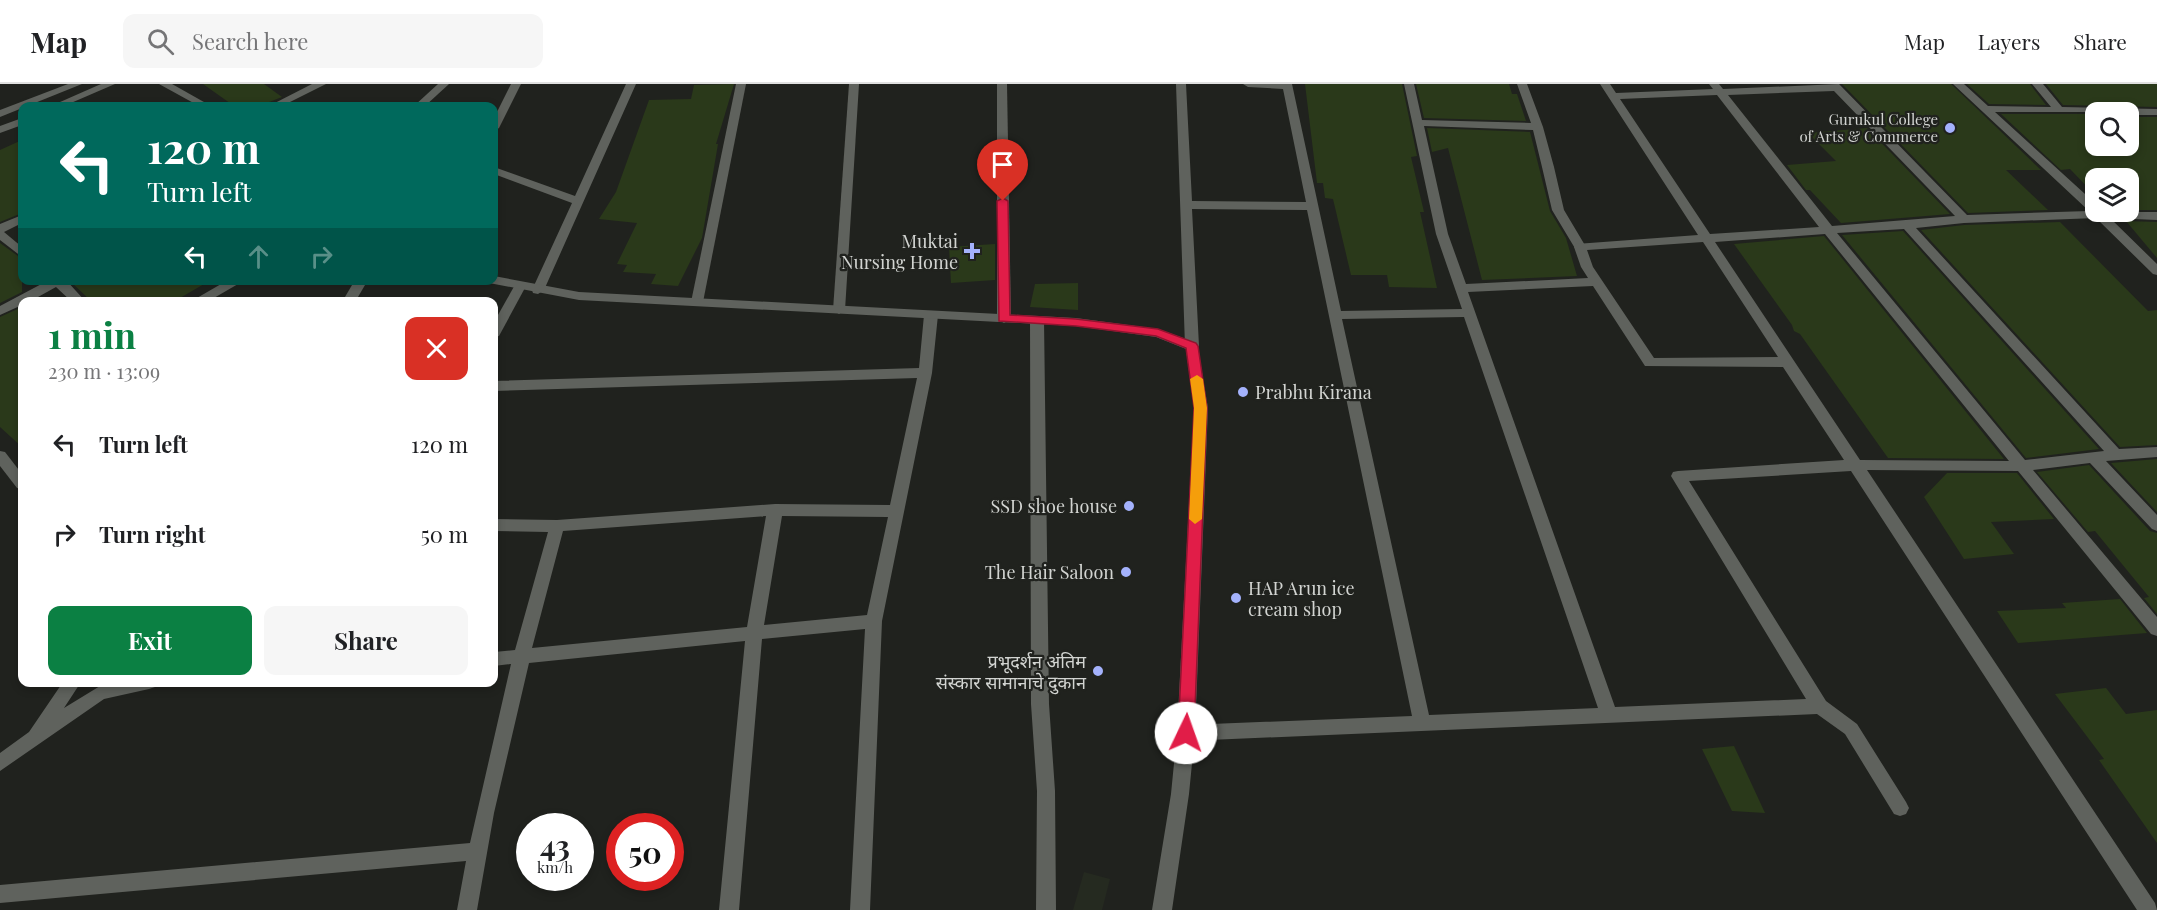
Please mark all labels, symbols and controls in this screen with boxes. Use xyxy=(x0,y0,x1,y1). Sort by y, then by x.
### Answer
search box xyxy=(123,14,543,68)
text: Map xyxy=(30,23,87,60)
icon: search xyxy=(144,25,177,58)
text: Search here xyxy=(192,26,308,56)
text: Map xyxy=(1904,27,1945,55)
text: Layers xyxy=(1978,27,2040,55)
text: Share xyxy=(2073,27,2127,55)
map controls xyxy=(2085,102,2139,222)
button: search xyxy=(2085,102,2139,156)
place label: Gurukul College of Arts & Commerce xyxy=(1799,109,1938,146)
text: 120 m xyxy=(147,119,260,175)
marker: Gurukul College of Arts & Commerce xyxy=(1943,121,1957,135)
icon: left xyxy=(48,126,126,204)
pin xyxy=(977,139,1028,201)
icon: arrive xyxy=(986,148,1019,181)
button: layers xyxy=(2085,168,2139,222)
text: Turn left xyxy=(147,173,251,209)
place label: Muktai Nursing Home xyxy=(841,229,958,274)
icon: left xyxy=(179,240,212,273)
icon: ahead xyxy=(242,240,275,273)
icon: right xyxy=(305,240,338,273)
marker: Muktai Nursing Home xyxy=(963,242,981,260)
text: 1 min xyxy=(48,310,136,358)
button: close xyxy=(405,317,468,380)
text: 230 m · 13:09 xyxy=(48,357,160,384)
place label: Prabhu Kirana xyxy=(1255,380,1372,404)
marker: Prabhu Kirana xyxy=(1236,385,1250,399)
icon: left xyxy=(48,428,81,461)
text: Turn left xyxy=(99,429,188,459)
text: 120 m xyxy=(411,429,468,459)
place label: SSD shoe house xyxy=(990,494,1117,518)
marker: SSD shoe house xyxy=(1122,499,1136,513)
icon: right xyxy=(48,518,81,551)
text: Turn right xyxy=(99,519,205,549)
text: 50 m xyxy=(421,519,468,549)
place label: The Hair Saloon xyxy=(985,560,1114,584)
marker: The Hair Saloon xyxy=(1119,565,1133,579)
place label: HAP Arun ice cream shop xyxy=(1248,576,1355,621)
marker: HAP Arun ice cream shop xyxy=(1229,591,1243,605)
button: Exit xyxy=(48,606,252,675)
button: Share xyxy=(264,606,468,675)
place label: प्रभूदर्शन अंतिम संस्कार सामानाचे दुकान xyxy=(936,649,1087,695)
marker: प्रभूदर्शन अंतिम संस्कार सामानाचे दुकान xyxy=(1091,664,1105,678)
position arrow xyxy=(1154,701,1218,765)
speed limit sign: 50 xyxy=(606,813,684,891)
text: 43 xyxy=(540,825,570,865)
text: km/h xyxy=(537,857,573,877)

